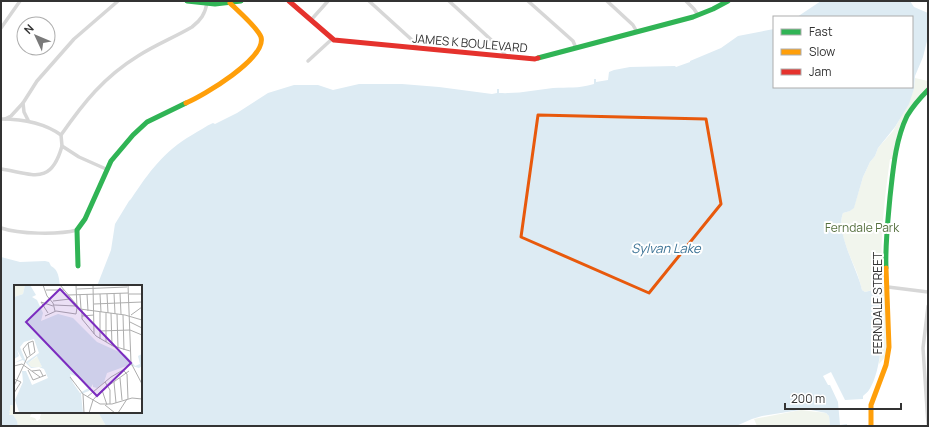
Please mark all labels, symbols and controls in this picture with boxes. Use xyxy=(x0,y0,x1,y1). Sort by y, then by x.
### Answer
north arrow xyxy=(16,16,56,56)
legend xyxy=(773,16,913,88)
text: N xyxy=(20,21,37,37)
text: Fast xyxy=(809,23,833,40)
street label: JAMES K BOULEVARD xyxy=(412,29,528,57)
text: Slow xyxy=(809,43,835,60)
text: Jam xyxy=(809,63,831,80)
park label: Ferndale Park xyxy=(825,219,900,236)
water label: Sylvan Lake xyxy=(631,239,702,257)
street label: FERNDALE STREET xyxy=(869,251,886,354)
inset map xyxy=(14,285,142,413)
scale bar xyxy=(785,385,901,411)
text: 200 m xyxy=(791,390,825,407)

